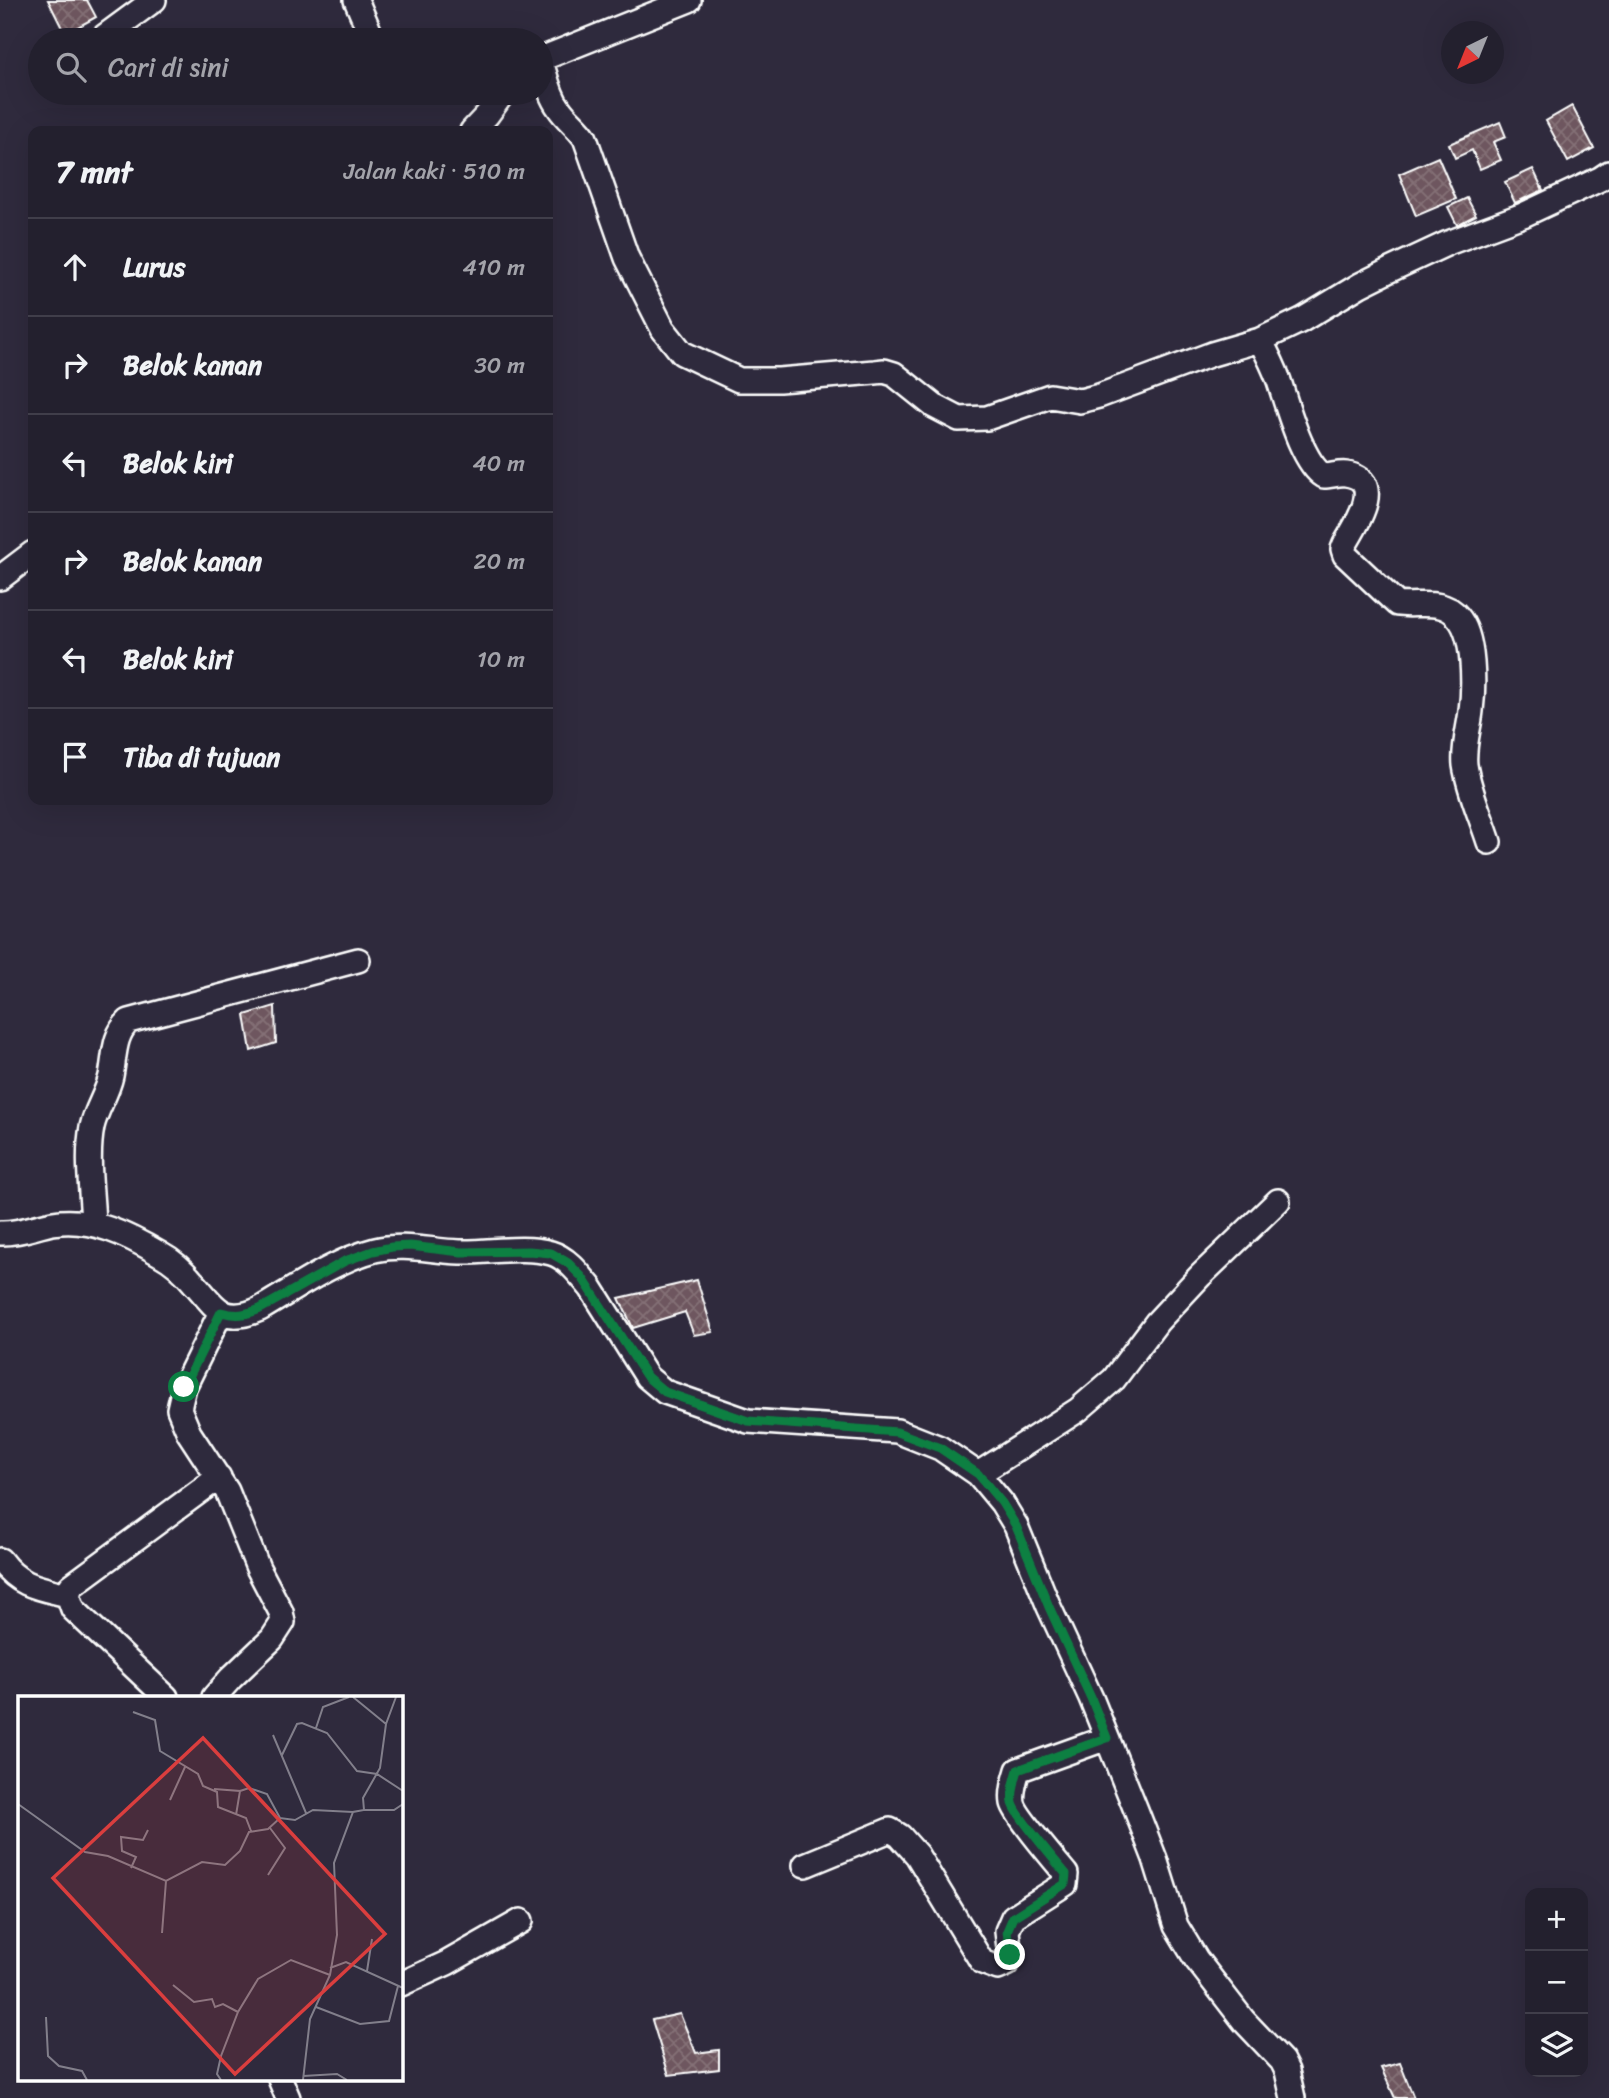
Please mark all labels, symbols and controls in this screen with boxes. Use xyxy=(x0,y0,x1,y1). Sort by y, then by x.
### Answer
north arrow xyxy=(1441,21,1504,84)
search box xyxy=(28,28,553,105)
text: Cari di sini xyxy=(108,44,229,90)
icon: search xyxy=(52,48,90,86)
text: 7 mnt xyxy=(56,145,132,199)
text: Jalan kaki · 510 m xyxy=(344,151,525,192)
text: Lurus xyxy=(123,244,186,290)
text: 410 m xyxy=(463,247,525,288)
icon: ahead xyxy=(56,248,94,286)
text: Belok kanan xyxy=(123,342,262,388)
text: 30 m xyxy=(474,345,525,386)
icon: right xyxy=(56,346,94,384)
text: Belok kiri xyxy=(123,440,233,486)
text: 40 m xyxy=(472,443,525,484)
icon: left xyxy=(56,444,94,482)
text: Belok kanan xyxy=(123,538,262,584)
text: 20 m xyxy=(474,541,525,582)
icon: right xyxy=(56,542,94,580)
text: Belok kiri xyxy=(123,636,233,682)
text: 10 m xyxy=(477,639,525,680)
icon: left xyxy=(56,640,94,678)
text: Tiba di tujuan xyxy=(123,734,280,780)
icon: arrive xyxy=(56,738,94,776)
route start xyxy=(168,1371,199,1402)
inset map xyxy=(18,1696,402,2080)
map controls xyxy=(1525,1888,1588,2077)
button: + xyxy=(1525,1888,1588,1951)
route end xyxy=(994,1939,1025,1970)
button: − xyxy=(1525,1951,1588,2014)
button: layers xyxy=(1525,2014,1588,2077)

